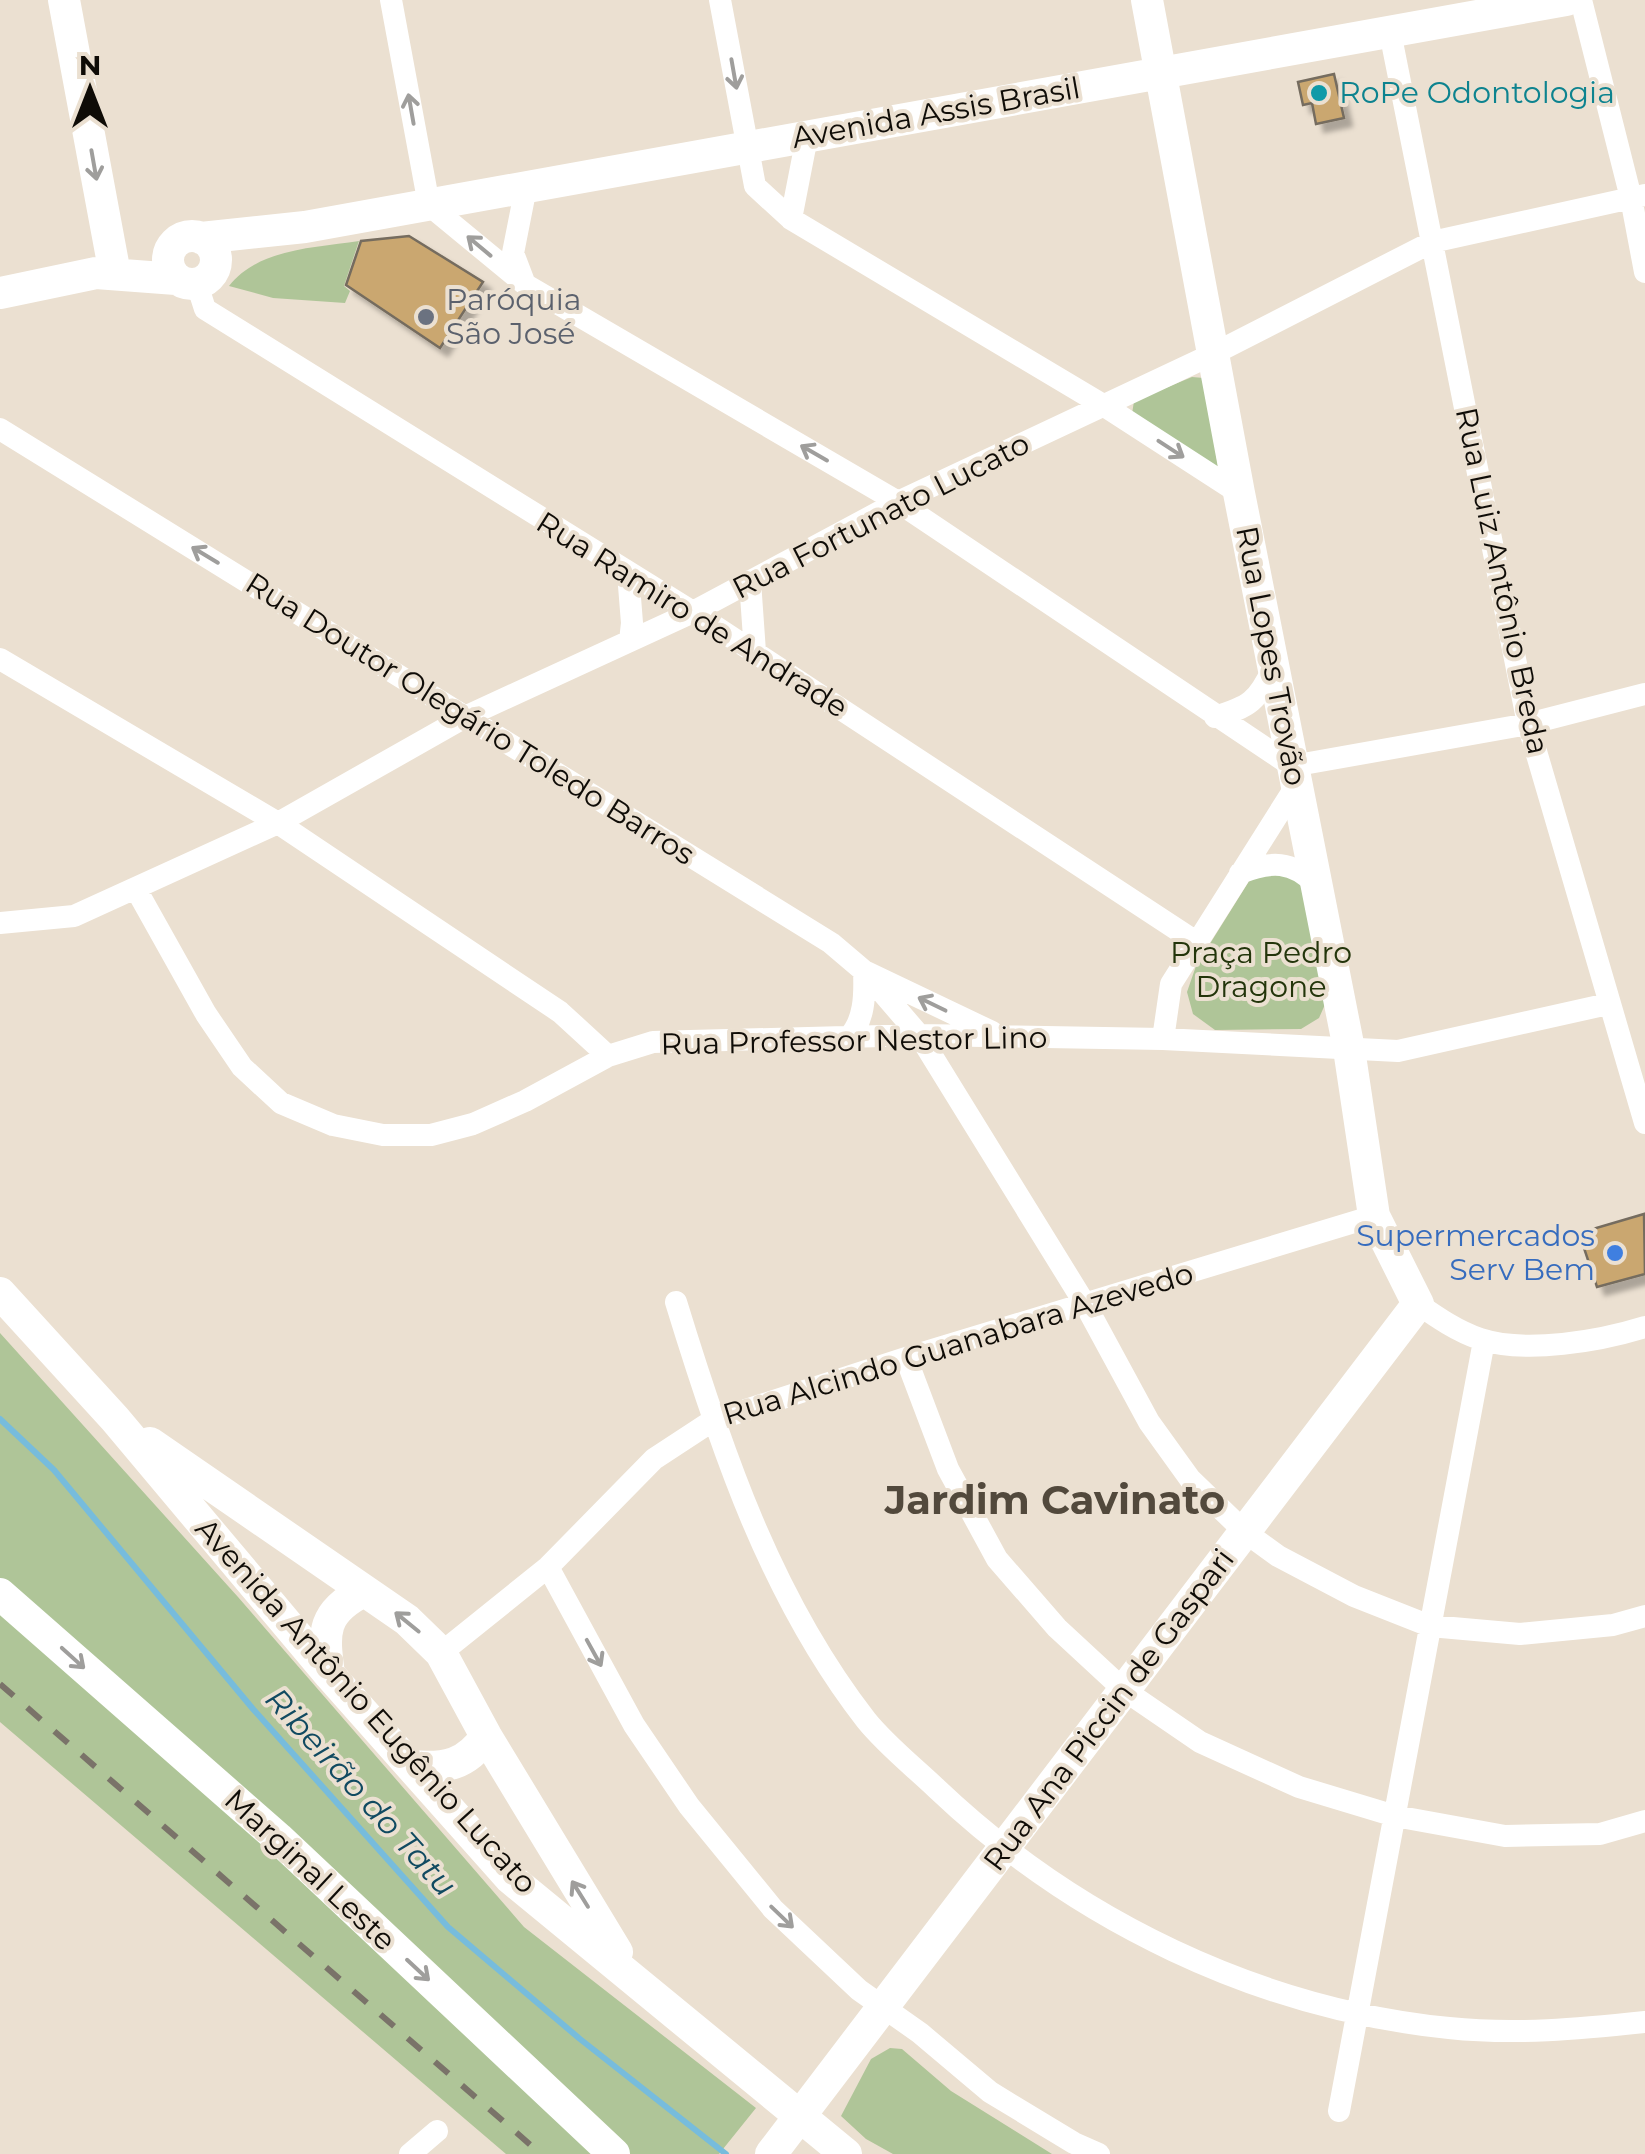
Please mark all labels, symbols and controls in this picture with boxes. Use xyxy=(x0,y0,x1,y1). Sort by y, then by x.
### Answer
north arrow xyxy=(40,40,140,140)
text: N xyxy=(79,48,101,82)
one-way arrow xyxy=(725,57,744,89)
street label: Avenida Assis Brasil xyxy=(789,69,1083,156)
place label: RoPe Odontologia xyxy=(1339,74,1615,111)
marker: RoPe Odontologia xyxy=(1308,82,1330,104)
one-way arrow xyxy=(401,93,420,125)
one-way arrow xyxy=(85,148,104,180)
one-way arrow xyxy=(466,235,492,257)
place label: Paróquia São José xyxy=(446,281,582,352)
marker: Paróquia São José xyxy=(415,306,437,328)
street label: Rua Luiz Antônio Breda xyxy=(1448,404,1557,758)
street label: Rua Fortunato Lucato xyxy=(726,425,1035,607)
one-way arrow xyxy=(1156,439,1185,460)
one-way arrow xyxy=(800,443,829,463)
street label: Rua Ramiro de Andrade xyxy=(530,503,855,726)
street label: Rua Lopes Trovão xyxy=(1228,523,1315,789)
one-way arrow xyxy=(191,545,220,565)
street label: Rua Doutor Olegário Toledo Barros xyxy=(239,564,702,873)
park label: Praça Pedro Dragone xyxy=(1170,934,1352,1005)
one-way arrow xyxy=(918,993,948,1012)
street label: Rua Professor Nestor Lino xyxy=(660,1019,1048,1062)
place label: Supermercados Serv Bem xyxy=(1356,1217,1595,1288)
marker: Supermercados Serv Bem xyxy=(1604,1242,1626,1264)
street label: Rua Alcindo Guanabara Azevedo xyxy=(718,1254,1197,1433)
district label: Jardim Cavinato xyxy=(884,1475,1225,1524)
street label: Avenida Antônio Eugênio Lucato xyxy=(188,1510,545,1901)
street label: Rua Ana Piccin de Gaspari xyxy=(975,1541,1242,1878)
one-way arrow xyxy=(394,1611,420,1633)
one-way arrow xyxy=(585,1637,605,1667)
one-way arrow xyxy=(60,1647,85,1670)
water label: Ribeirão do Tatu xyxy=(258,1679,465,1904)
street label: Marginal Leste xyxy=(217,1781,404,1958)
one-way arrow xyxy=(570,1880,591,1909)
one-way arrow xyxy=(769,1905,793,1929)
one-way arrow xyxy=(406,1958,430,1982)

